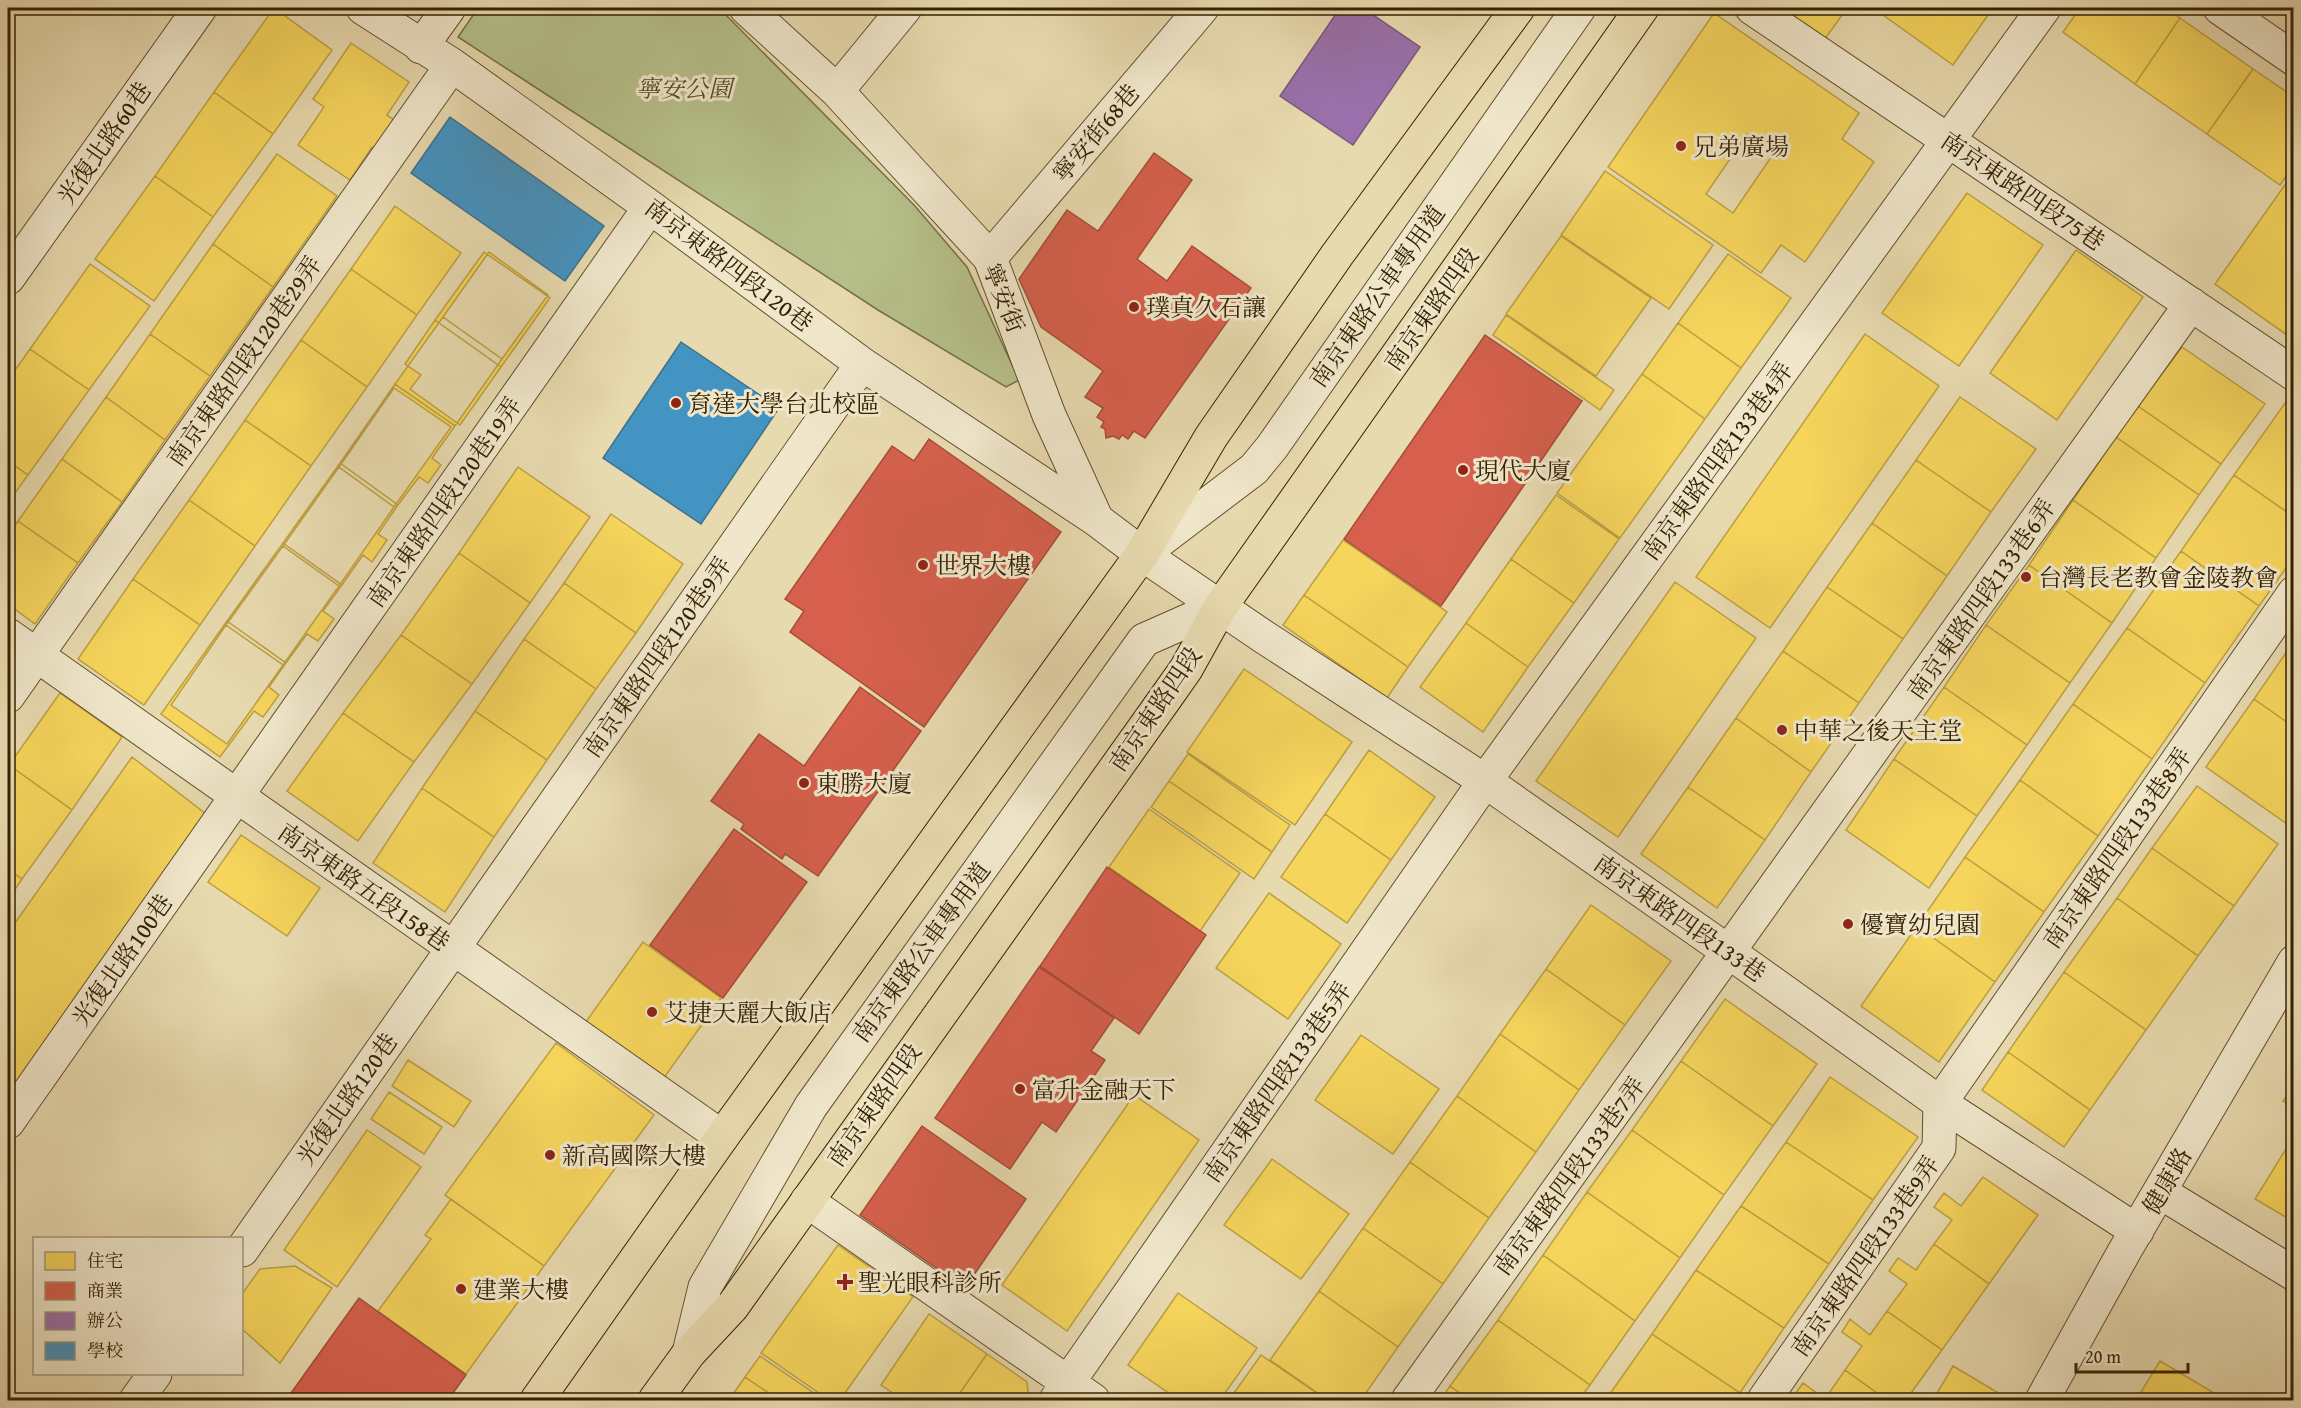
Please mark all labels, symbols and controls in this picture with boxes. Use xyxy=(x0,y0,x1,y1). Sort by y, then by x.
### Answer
park label: 寧安公園 xyxy=(636,71,736,106)
street label: 光復北路60巷 xyxy=(49,74,159,212)
street label: 寧安街68巷 xyxy=(1044,76,1148,190)
street label: 南京東路四段75巷 xyxy=(1934,123,2112,259)
place label: 兄弟廣場 xyxy=(1693,129,1789,164)
marker: 兄弟廣場 xyxy=(1674,139,1688,153)
street label: 南京東路四段120巷 xyxy=(638,190,820,340)
street label: 南京東路公車專用道 xyxy=(1301,197,1453,395)
street label: 南京東路四段 xyxy=(1375,240,1487,378)
street label: 南京東路四段120巷29弄 xyxy=(158,249,330,473)
street label: 寧安街 xyxy=(974,258,1034,338)
place label: 璞真久石讓 xyxy=(1146,290,1266,325)
marker: 璞真久石讓 xyxy=(1127,300,1141,314)
street label: 南京東路四段133巷4弄 xyxy=(1633,354,1801,568)
place label: 育達大學台北校區 xyxy=(688,386,880,421)
street label: 南京東路四段120巷19弄 xyxy=(358,390,530,614)
marker: 育達大學台北校區 xyxy=(669,396,683,410)
place label: 現代大廈 xyxy=(1475,453,1571,488)
marker: 現代大廈 xyxy=(1456,463,1470,477)
street label: 南京東路四段133巷6弄 xyxy=(1898,491,2064,707)
place label: 世界大樓 xyxy=(935,548,1031,583)
street label: 南京東路四段120巷9弄 xyxy=(574,549,740,765)
marker: 世界大樓 xyxy=(916,558,930,572)
place label: 台灣長老教會金陵教會 xyxy=(2038,560,2278,595)
marker: 台灣長老教會金陵教會 xyxy=(2019,570,2033,584)
street label: 南京東路四段 xyxy=(1100,640,1210,778)
place label: 中華之後天主堂 xyxy=(1794,713,1962,748)
marker: 中華之後天主堂 xyxy=(1775,723,1789,737)
street label: 南京東路四段133巷8弄 xyxy=(2034,740,2200,956)
place label: 東勝大廈 xyxy=(816,766,912,801)
marker: 東勝大廈 xyxy=(797,776,811,790)
street label: 南京東路五段158巷 xyxy=(271,815,457,959)
street label: 南京東路四段133巷 xyxy=(1587,846,1773,990)
street label: 南京東路公車專用道 xyxy=(843,854,999,1050)
street label: 光復北路100巷 xyxy=(63,887,181,1033)
place label: 優寶幼兒園 xyxy=(1860,907,1980,942)
marker: 優寶幼兒園 xyxy=(1841,917,1855,931)
street label: 南京東路四段133巷5弄 xyxy=(1194,974,1360,1190)
place label: 艾捷天麗大飯店 xyxy=(664,995,832,1030)
marker: 艾捷天麗大飯店 xyxy=(645,1005,659,1019)
street label: 光復北路120巷 xyxy=(288,1026,406,1172)
street label: 南京東路四段 xyxy=(818,1036,930,1174)
street label: 南京東路四段133巷7弄 xyxy=(1485,1069,1653,1283)
place label: 富升金融天下 xyxy=(1032,1072,1176,1107)
marker: 富升金融天下 xyxy=(1013,1082,1027,1096)
place label: 新高國際大樓 xyxy=(562,1138,706,1173)
street label: 健康路 xyxy=(2134,1141,2200,1221)
marker: 新高國際大樓 xyxy=(543,1148,557,1162)
street label: 南京東路四段133巷9弄 xyxy=(1782,1148,1948,1364)
legend xyxy=(33,1237,243,1375)
text: 住宅 xyxy=(87,1247,123,1274)
place label: 聖光眼科診所 xyxy=(858,1265,1002,1300)
place label: 建業大樓 xyxy=(473,1272,569,1307)
marker: 聖光眼科診所 xyxy=(836,1273,854,1291)
text: 商業 xyxy=(87,1277,123,1304)
marker: 建業大樓 xyxy=(454,1282,468,1296)
text: 辦公 xyxy=(87,1307,123,1334)
scale bar xyxy=(2076,1336,2188,1374)
text: 學校 xyxy=(87,1337,123,1364)
text: 20 m xyxy=(2085,1343,2121,1370)

